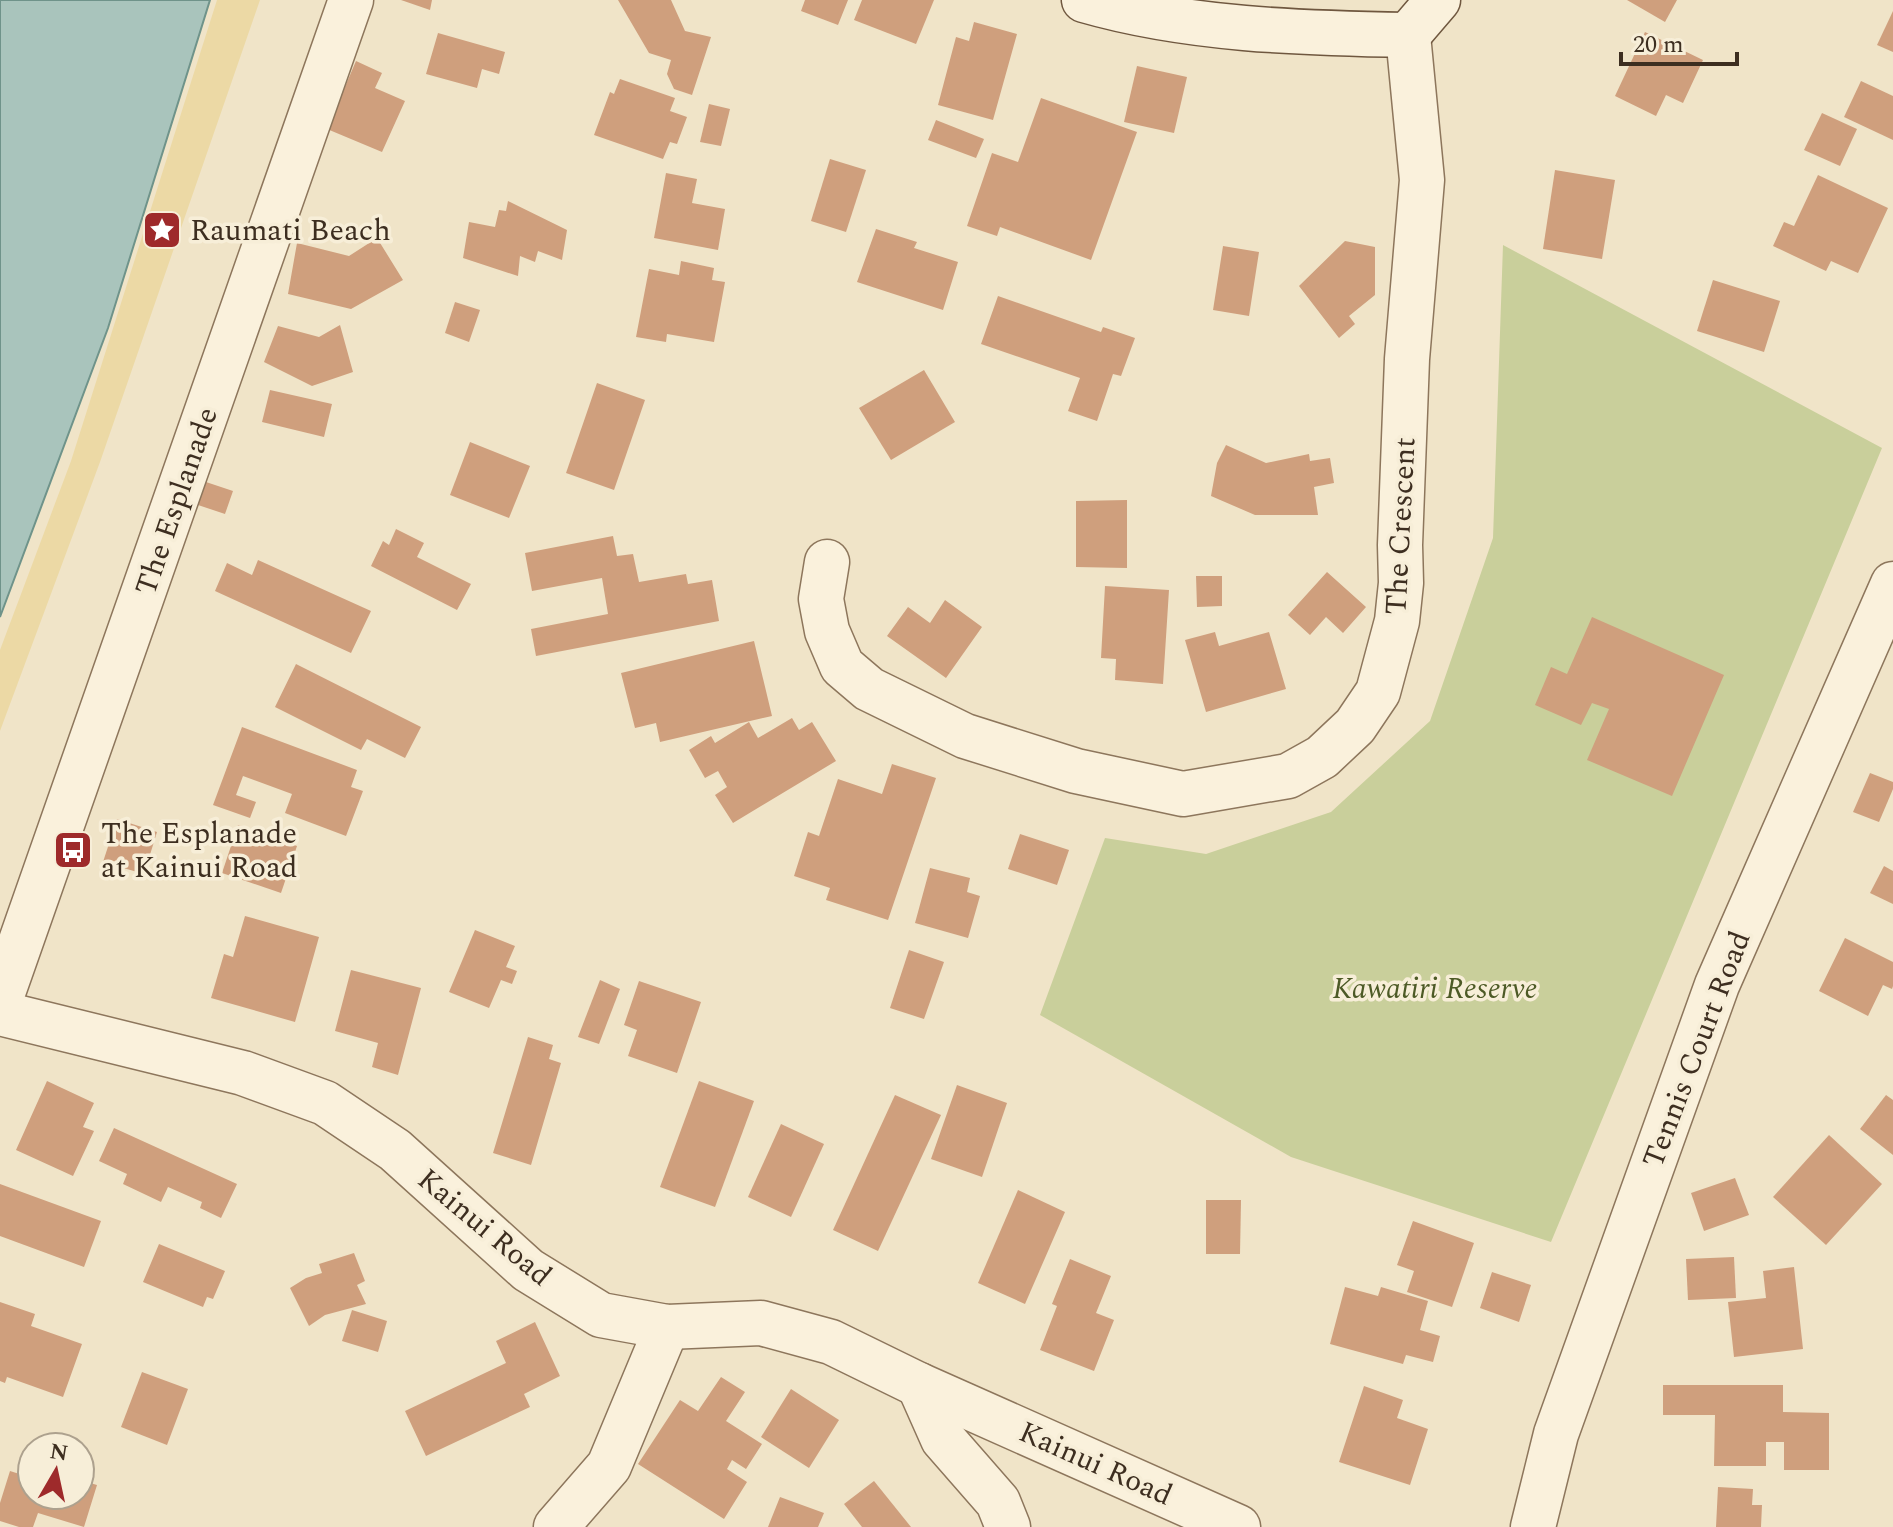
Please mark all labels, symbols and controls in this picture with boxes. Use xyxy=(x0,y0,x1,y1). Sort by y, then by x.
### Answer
scale bar xyxy=(1621,16,1737,66)
text: 20 m xyxy=(1633,27,1684,63)
place label: Raumati Beach xyxy=(190,208,391,254)
place icon: Raumati Beach xyxy=(141,209,183,251)
street label: The Esplanade xyxy=(123,401,231,601)
street label: The Crescent xyxy=(1373,436,1429,616)
place label: The Esplanade at Kainui Road xyxy=(101,811,298,891)
bus stop icon: The Esplanade at Kainui Road xyxy=(52,829,94,871)
street label: Tennis Court Road xyxy=(1631,924,1763,1174)
park label: Kawatiri Reserve xyxy=(1333,966,1537,1012)
street label: Kainui Road xyxy=(407,1157,562,1298)
street label: Kainui Road xyxy=(1011,1410,1180,1518)
north arrow xyxy=(16,1431,96,1511)
text: N xyxy=(47,1435,70,1470)

